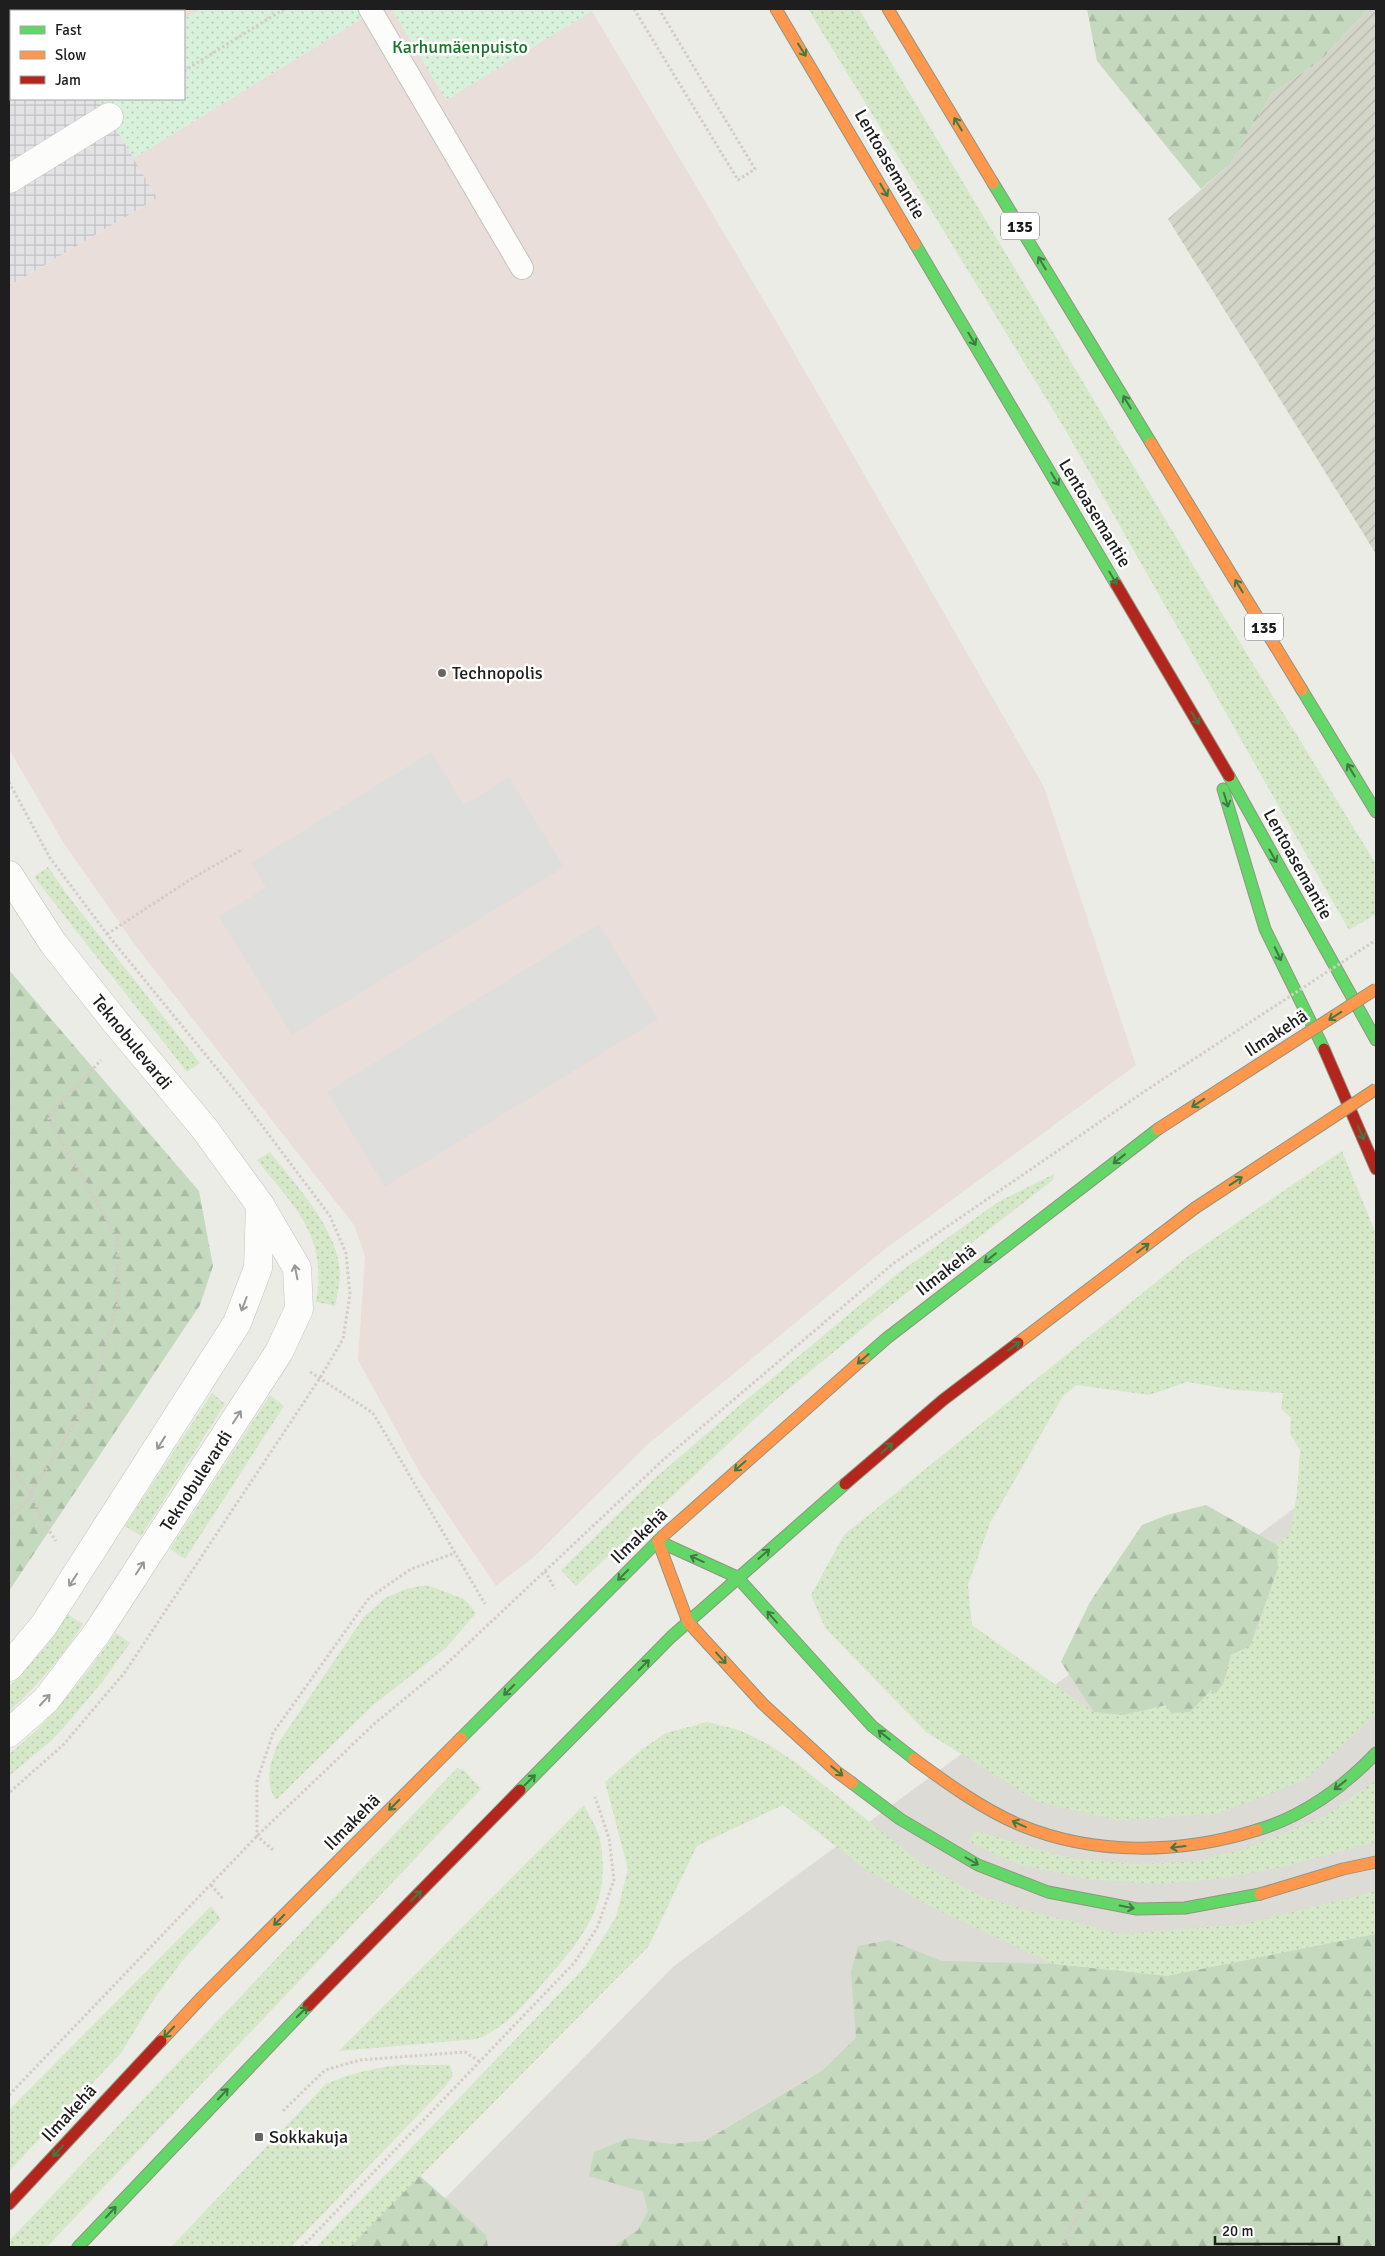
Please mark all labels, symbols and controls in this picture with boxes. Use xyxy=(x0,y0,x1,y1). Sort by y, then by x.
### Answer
legend xyxy=(10,10,185,100)
text: Fast xyxy=(55,21,82,39)
park label: Karhumäenpuisto xyxy=(392,36,528,58)
one-way arrow xyxy=(797,43,807,57)
text: Slow xyxy=(55,46,86,64)
text: Jam xyxy=(55,71,81,89)
street label: Lentoasemantie xyxy=(850,105,930,223)
one-way arrow xyxy=(952,118,962,132)
one-way arrow xyxy=(880,183,890,197)
road number: 135 xyxy=(1001,212,1039,240)
one-way arrow xyxy=(1037,256,1047,270)
one-way arrow xyxy=(968,332,978,346)
one-way arrow xyxy=(1121,395,1131,409)
street label: Lentoasemantie xyxy=(1054,455,1136,571)
one-way arrow xyxy=(1050,472,1060,486)
one-way arrow xyxy=(1108,570,1118,585)
one-way arrow xyxy=(1234,580,1244,594)
road number: 135 xyxy=(1245,614,1283,640)
place label: Technopolis xyxy=(452,662,543,684)
marker: Technopolis xyxy=(436,667,448,679)
one-way arrow xyxy=(1191,710,1201,724)
one-way arrow xyxy=(1345,763,1355,777)
one-way arrow xyxy=(1222,792,1232,808)
street label: Lentoasemantie xyxy=(1259,805,1337,923)
one-way arrow xyxy=(1269,848,1279,863)
one-way arrow xyxy=(1273,946,1283,961)
street label: Teknobulevardi xyxy=(87,990,177,1094)
street label: Ilmakehä xyxy=(1240,1005,1312,1061)
one-way arrow xyxy=(1329,1011,1343,1021)
one-way arrow xyxy=(1192,1099,1206,1109)
one-way arrow xyxy=(1357,1125,1366,1140)
one-way arrow xyxy=(1112,1154,1126,1164)
one-way arrow xyxy=(1228,1176,1242,1186)
street label: Ilmakehä xyxy=(911,1240,981,1300)
one-way arrow xyxy=(1136,1242,1149,1253)
one-way arrow xyxy=(983,1253,997,1263)
one-way arrow xyxy=(291,1264,300,1280)
one-way arrow xyxy=(239,1296,248,1311)
one-way arrow xyxy=(1007,1341,1020,1352)
one-way arrow xyxy=(856,1353,869,1364)
one-way arrow xyxy=(233,1411,243,1425)
street label: Teknobulevardi xyxy=(155,1426,237,1536)
one-way arrow xyxy=(156,1436,166,1450)
one-way arrow xyxy=(880,1443,893,1454)
one-way arrow xyxy=(734,1460,747,1471)
street label: Ilmakehä xyxy=(606,1504,672,1568)
one-way arrow xyxy=(757,1548,770,1560)
one-way arrow xyxy=(690,1553,705,1563)
one-way arrow xyxy=(135,1562,145,1576)
one-way arrow xyxy=(617,1569,630,1581)
one-way arrow xyxy=(68,1573,79,1587)
one-way arrow xyxy=(766,1611,778,1624)
one-way arrow xyxy=(715,1651,727,1664)
one-way arrow xyxy=(638,1658,650,1671)
one-way arrow xyxy=(502,1684,515,1696)
one-way arrow xyxy=(39,1693,51,1706)
one-way arrow xyxy=(878,1729,891,1740)
one-way arrow xyxy=(831,1766,844,1777)
one-way arrow xyxy=(524,1774,536,1787)
one-way arrow xyxy=(1334,1780,1347,1791)
street label: Ilmakehä xyxy=(319,1789,385,1855)
one-way arrow xyxy=(387,1799,400,1811)
one-way arrow xyxy=(1012,1819,1027,1829)
one-way arrow xyxy=(1170,1842,1186,1852)
one-way arrow xyxy=(964,1857,979,1867)
one-way arrow xyxy=(410,1890,422,1902)
one-way arrow xyxy=(1119,1903,1135,1912)
one-way arrow xyxy=(273,1914,285,1926)
one-way arrow xyxy=(296,2006,308,2018)
one-way arrow xyxy=(163,2026,175,2039)
street label: Ilmakehä xyxy=(37,2080,101,2146)
one-way arrow xyxy=(217,2087,229,2100)
place label: Sokkakuja xyxy=(269,2126,348,2148)
marker: Sokkakuja xyxy=(253,2131,265,2143)
one-way arrow xyxy=(52,2145,64,2157)
one-way arrow xyxy=(105,2205,117,2218)
scale bar xyxy=(1215,2214,1339,2246)
text: 20 m xyxy=(1222,2222,1253,2240)

